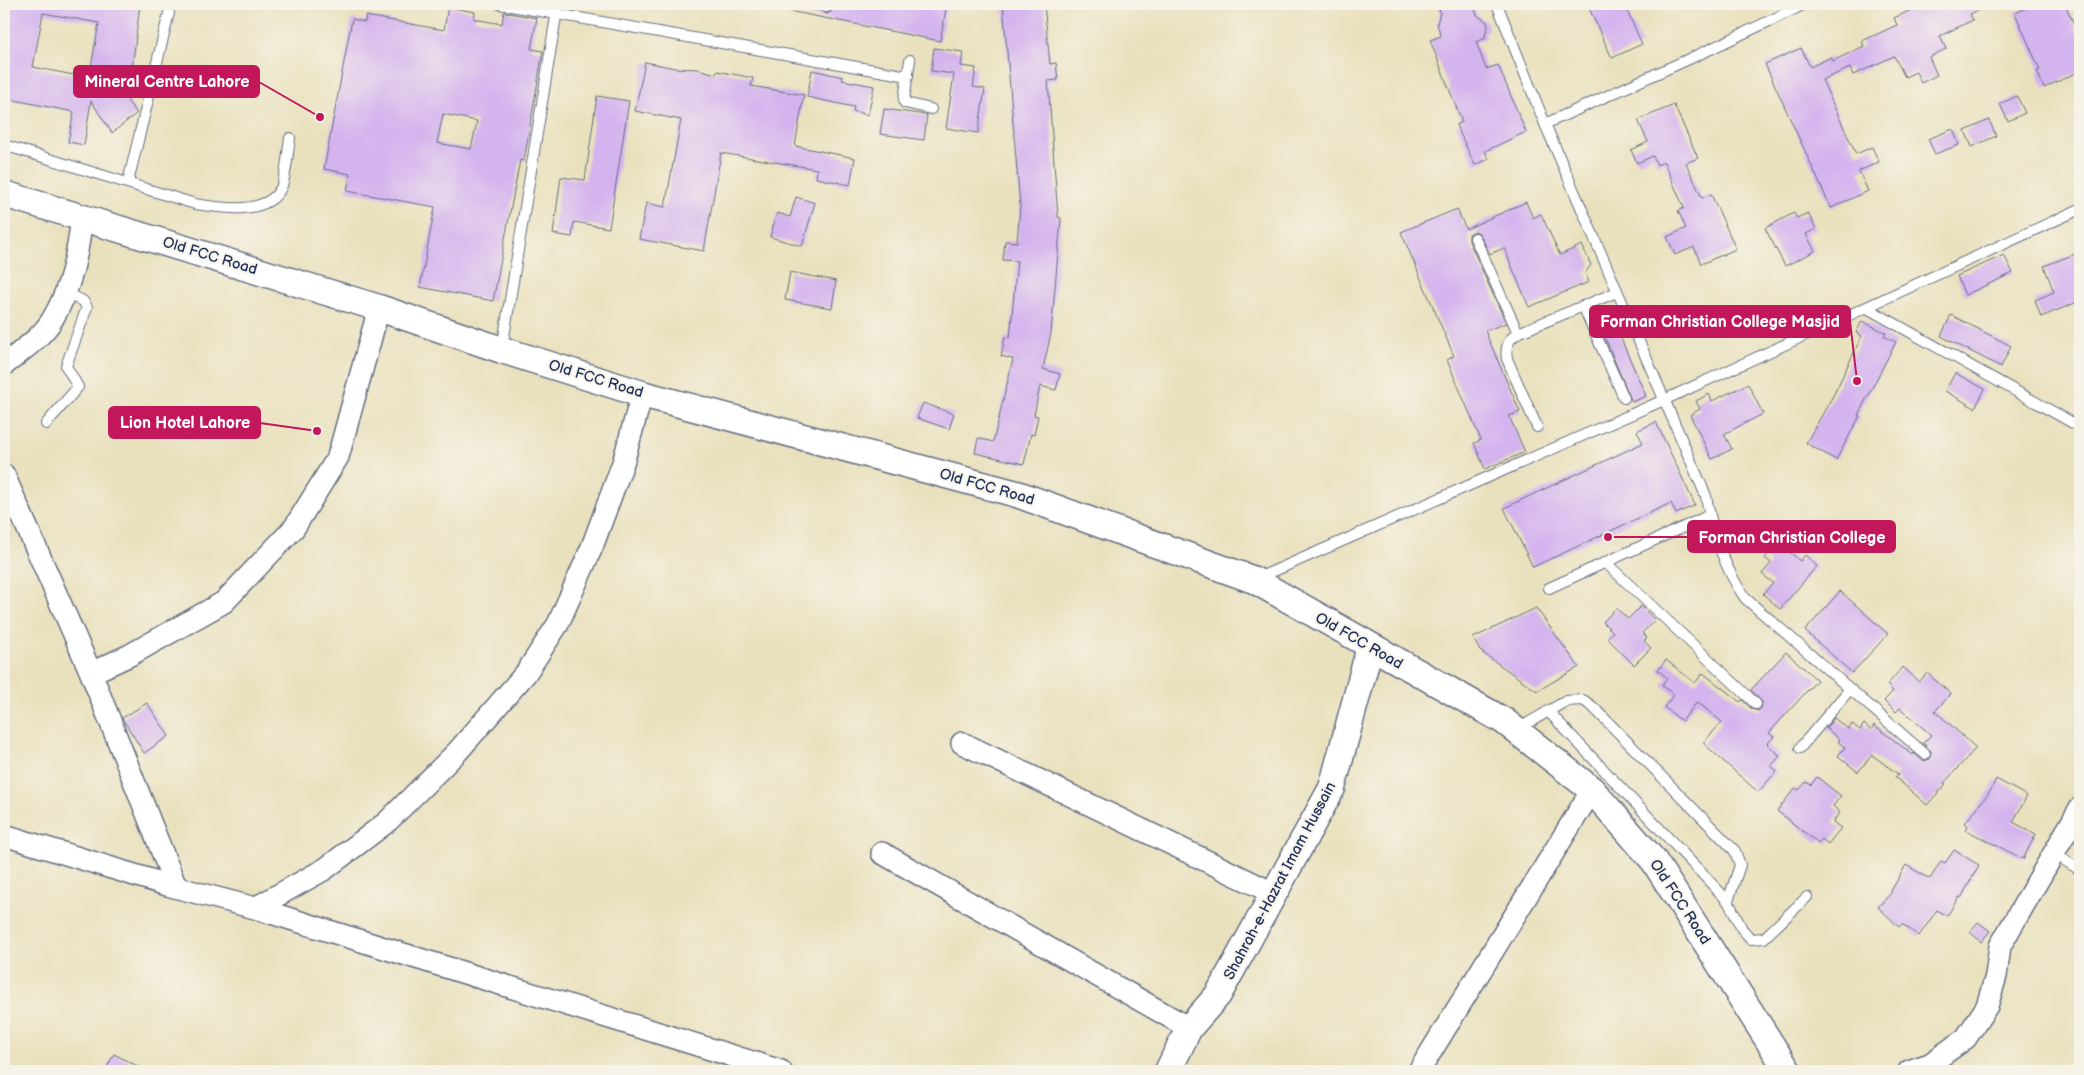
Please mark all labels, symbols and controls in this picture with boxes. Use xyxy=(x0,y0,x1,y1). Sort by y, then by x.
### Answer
callout: Mineral Centre Lahore xyxy=(74,66,259,97)
text: Mineral Centre Lahore xyxy=(85,73,249,92)
street label: Old FCC Road xyxy=(160,233,260,279)
callout: Forman Christian College Masjid xyxy=(1590,306,1850,337)
text: Forman Christian College Masjid xyxy=(1600,313,1840,332)
street label: Old FCC Road xyxy=(546,356,646,402)
callout: Lion Hotel Lahore xyxy=(109,407,260,438)
text: Lion Hotel Lahore xyxy=(120,414,250,433)
street label: Old FCC Road xyxy=(937,464,1037,510)
callout: Forman Christian College xyxy=(1688,521,1895,552)
text: Forman Christian College xyxy=(1699,529,1885,548)
street label: Old FCC Road xyxy=(1312,608,1406,674)
street label: Shahrah-e-Hazrat Imam Hussain xyxy=(1220,779,1340,983)
street label: Old FCC Road xyxy=(1645,856,1715,948)

